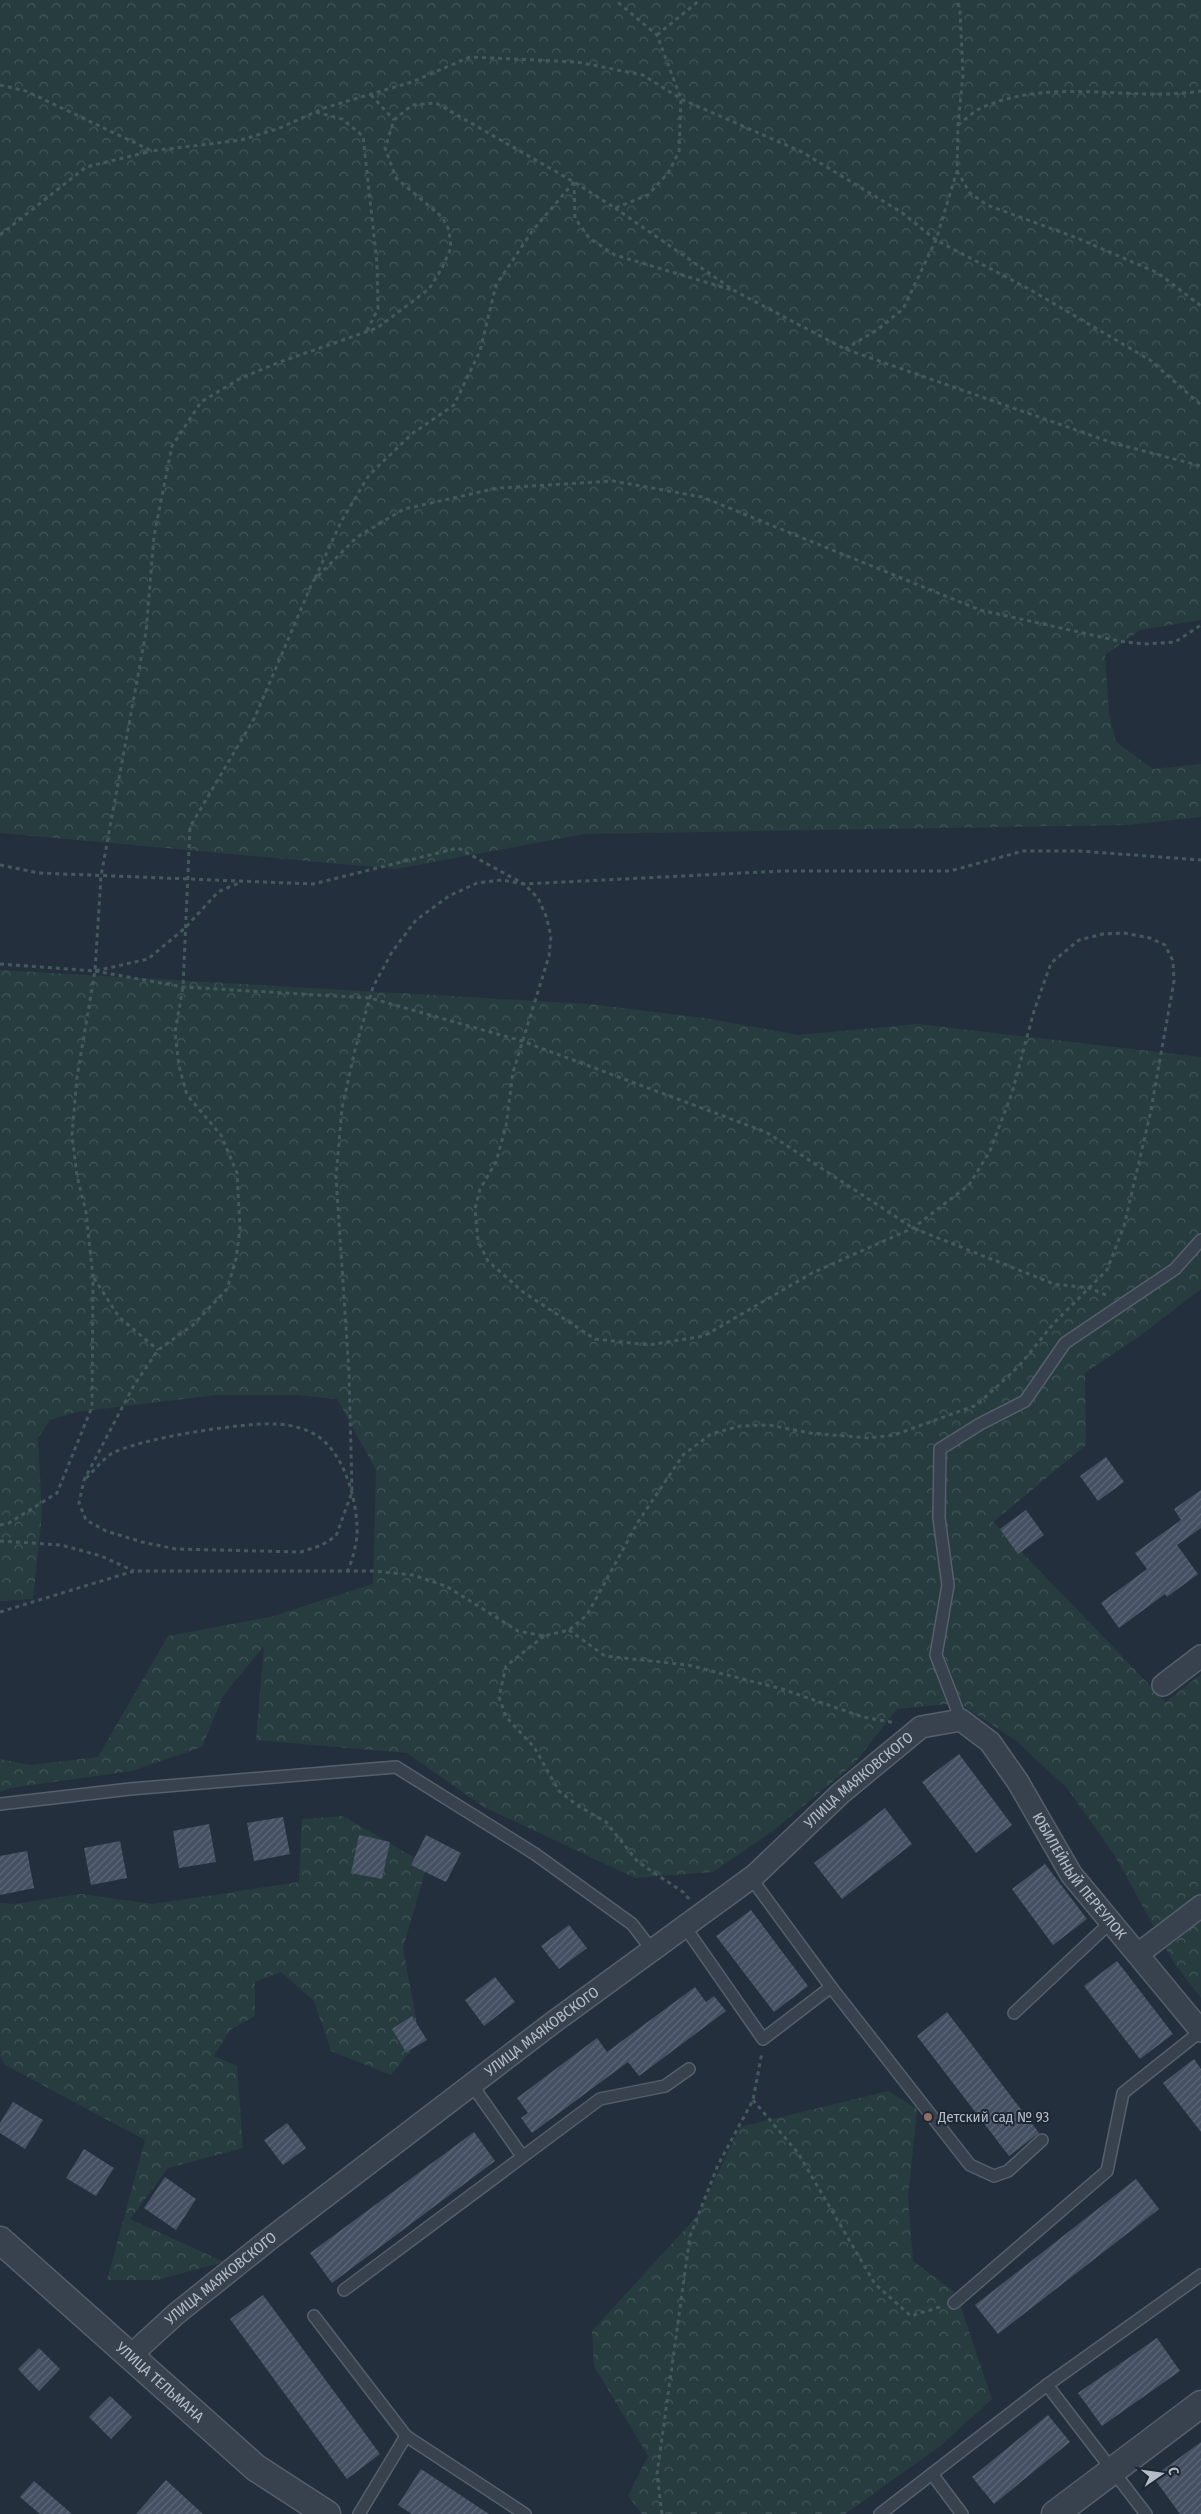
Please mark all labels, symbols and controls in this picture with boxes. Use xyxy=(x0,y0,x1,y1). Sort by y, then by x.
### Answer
street label: УЛИЦА МАЯКОВСКОГО xyxy=(800,1728,917,1833)
street label: ЮБИЛЕЙНЫЙ ПЕРЕУЛОК xyxy=(1028,1809,1130,1943)
street label: УЛИЦА МАЯКОВСКОГО xyxy=(481,1983,603,2081)
place label: Детский сад № 93 xyxy=(937,2108,1050,2126)
marker: Детский сад № 93 xyxy=(922,2111,934,2123)
street label: УЛИЦА МАЯКОВСКОГО xyxy=(161,2228,280,2329)
street label: УЛИЦА ТЕЛЬМАНА xyxy=(111,2338,208,2426)
north arrow xyxy=(1136,2449,1186,2499)
text: С xyxy=(1164,2466,1182,2477)

